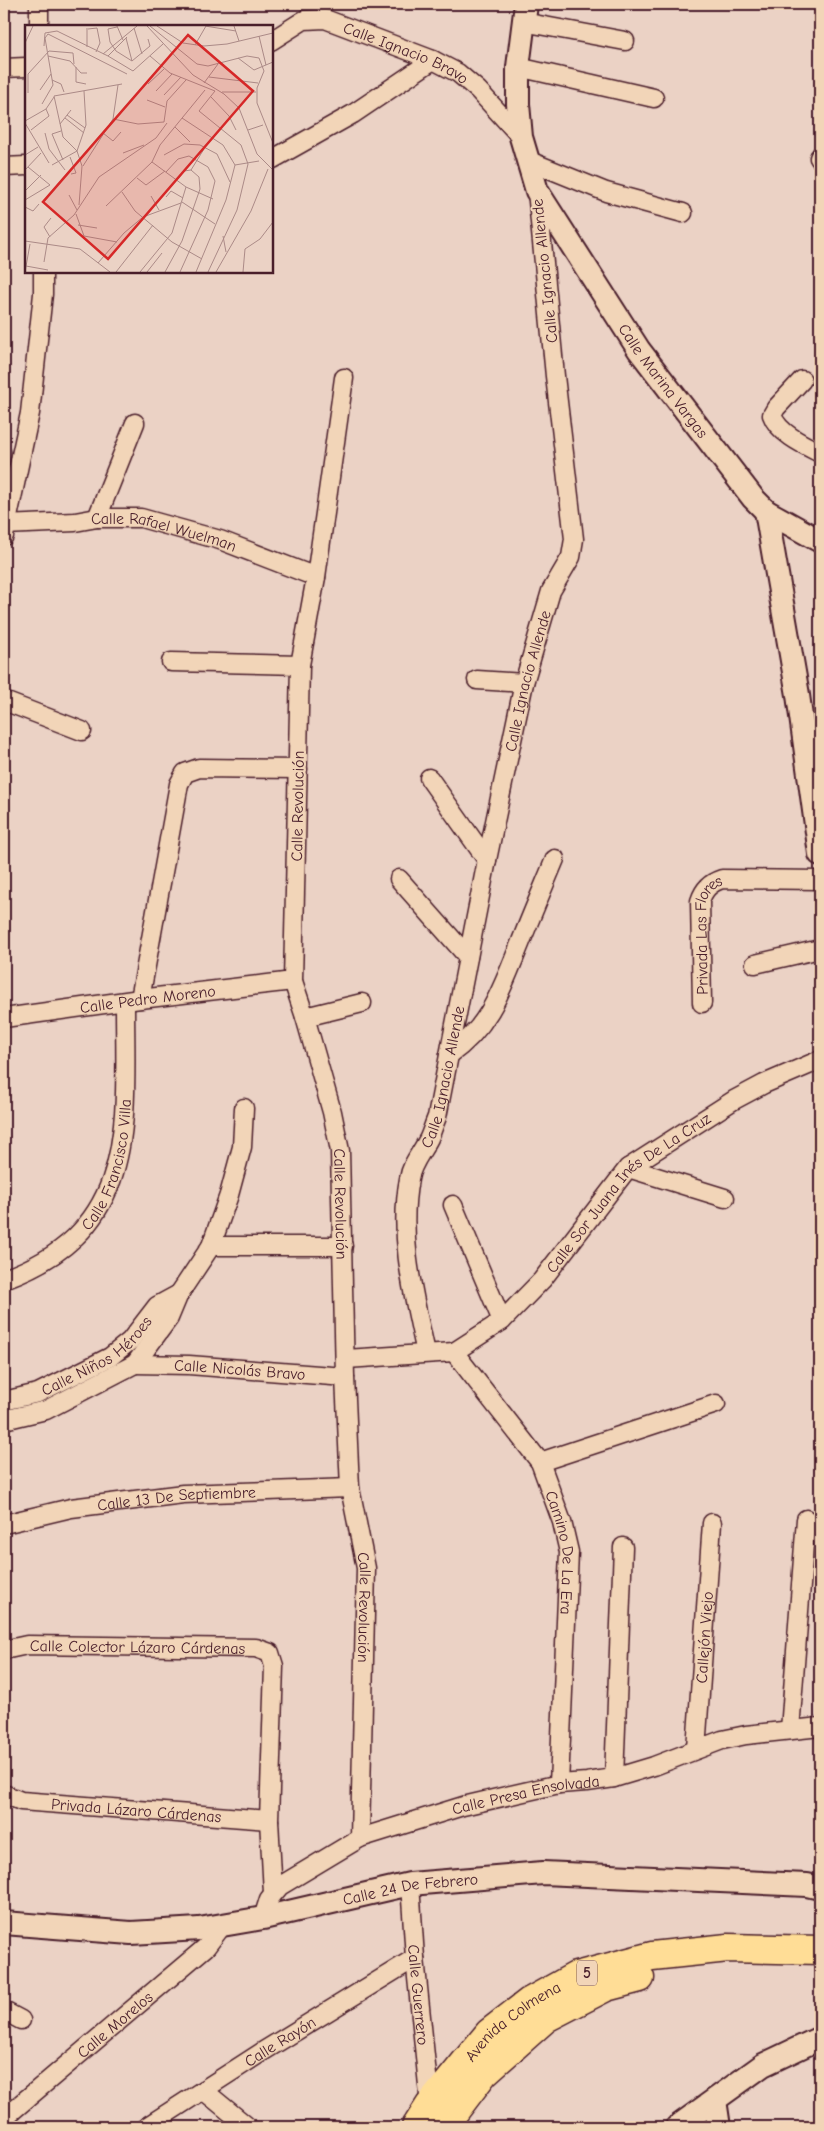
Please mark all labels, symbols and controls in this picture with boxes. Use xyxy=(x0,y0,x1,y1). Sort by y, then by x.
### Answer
street label: Calle Ignacio Bravo xyxy=(341,19,472,88)
inset map xyxy=(25,25,272,272)
street label: Calle Ignacio Allende xyxy=(528,198,562,344)
street label: Calle Marina Vargas xyxy=(614,321,712,442)
street label: Calle Rafael Wuelman xyxy=(90,509,239,556)
street label: Calle Ignacio Allende xyxy=(502,608,555,753)
street label: Calle Revolución xyxy=(288,750,308,862)
street label: Privada Las Flores xyxy=(692,872,725,995)
street label: Calle Pedro Moreno xyxy=(79,982,217,1017)
street label: Calle Ignacio Allende xyxy=(417,1004,468,1151)
street label: Calle Francisco Villa xyxy=(78,1098,135,1234)
street label: Calle Sor Juana Inés De La Cruz xyxy=(543,1109,714,1277)
street label: Calle Revolución xyxy=(330,1148,350,1260)
street label: Calle Niños Héroes xyxy=(39,1313,156,1400)
street label: Calle Nicolás Bravo xyxy=(174,1357,306,1384)
street label: Calle 13 De Septiembre xyxy=(96,1483,256,1515)
street label: Camino De La Era xyxy=(541,1488,578,1615)
street label: Calle Revolución xyxy=(353,1550,374,1663)
street label: Callejón Viejo xyxy=(693,1591,717,1684)
street label: Calle Colector Lázaro Cárdenas xyxy=(30,1637,246,1658)
street label: Calle Presa Ensolvada xyxy=(450,1772,601,1819)
street label: Privada Lázaro Cárdenas xyxy=(50,1795,222,1826)
street label: Calle 24 De Febrero xyxy=(341,1870,479,1909)
street label: Calle Guerrero xyxy=(404,1944,432,2046)
road number: 5 xyxy=(577,1960,597,1986)
street label: Avenida Colmena xyxy=(462,1978,564,2065)
street label: Calle Morelos xyxy=(74,1988,157,2062)
street label: Calle Rayón xyxy=(241,2013,319,2071)

